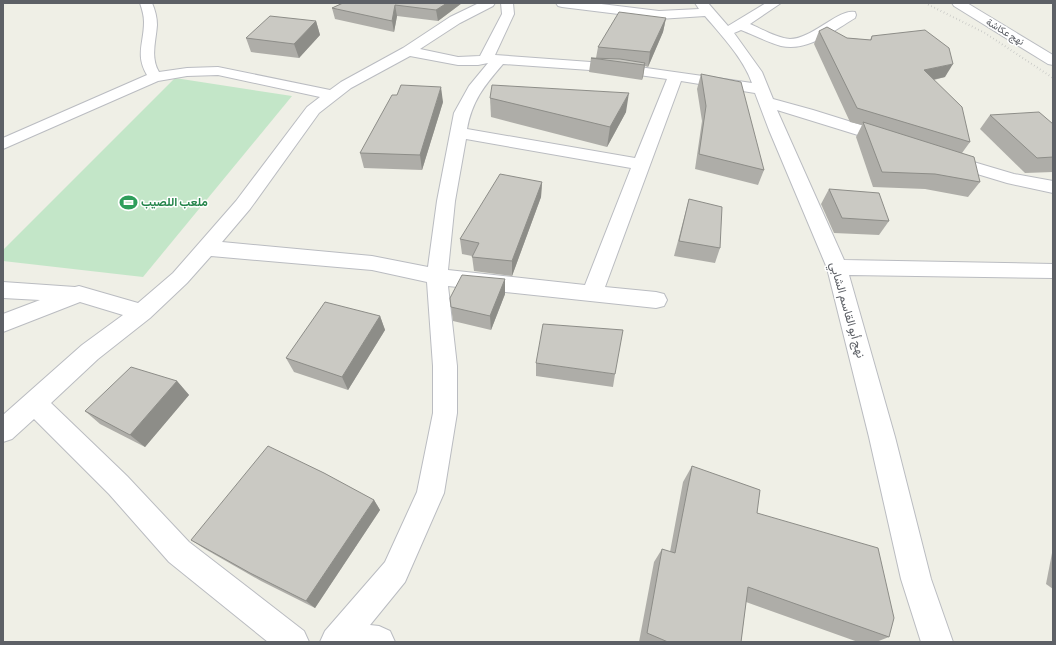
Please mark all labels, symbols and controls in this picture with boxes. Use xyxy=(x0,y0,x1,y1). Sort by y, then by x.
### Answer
street label: نهج عكاشة xyxy=(984,16,1026,48)
sports icon: ملعب اللصيب xyxy=(118,192,138,212)
place label: ملعب اللصيب xyxy=(141,195,208,210)
street label: نهج أبو القاسم الشابي xyxy=(824,260,868,360)

